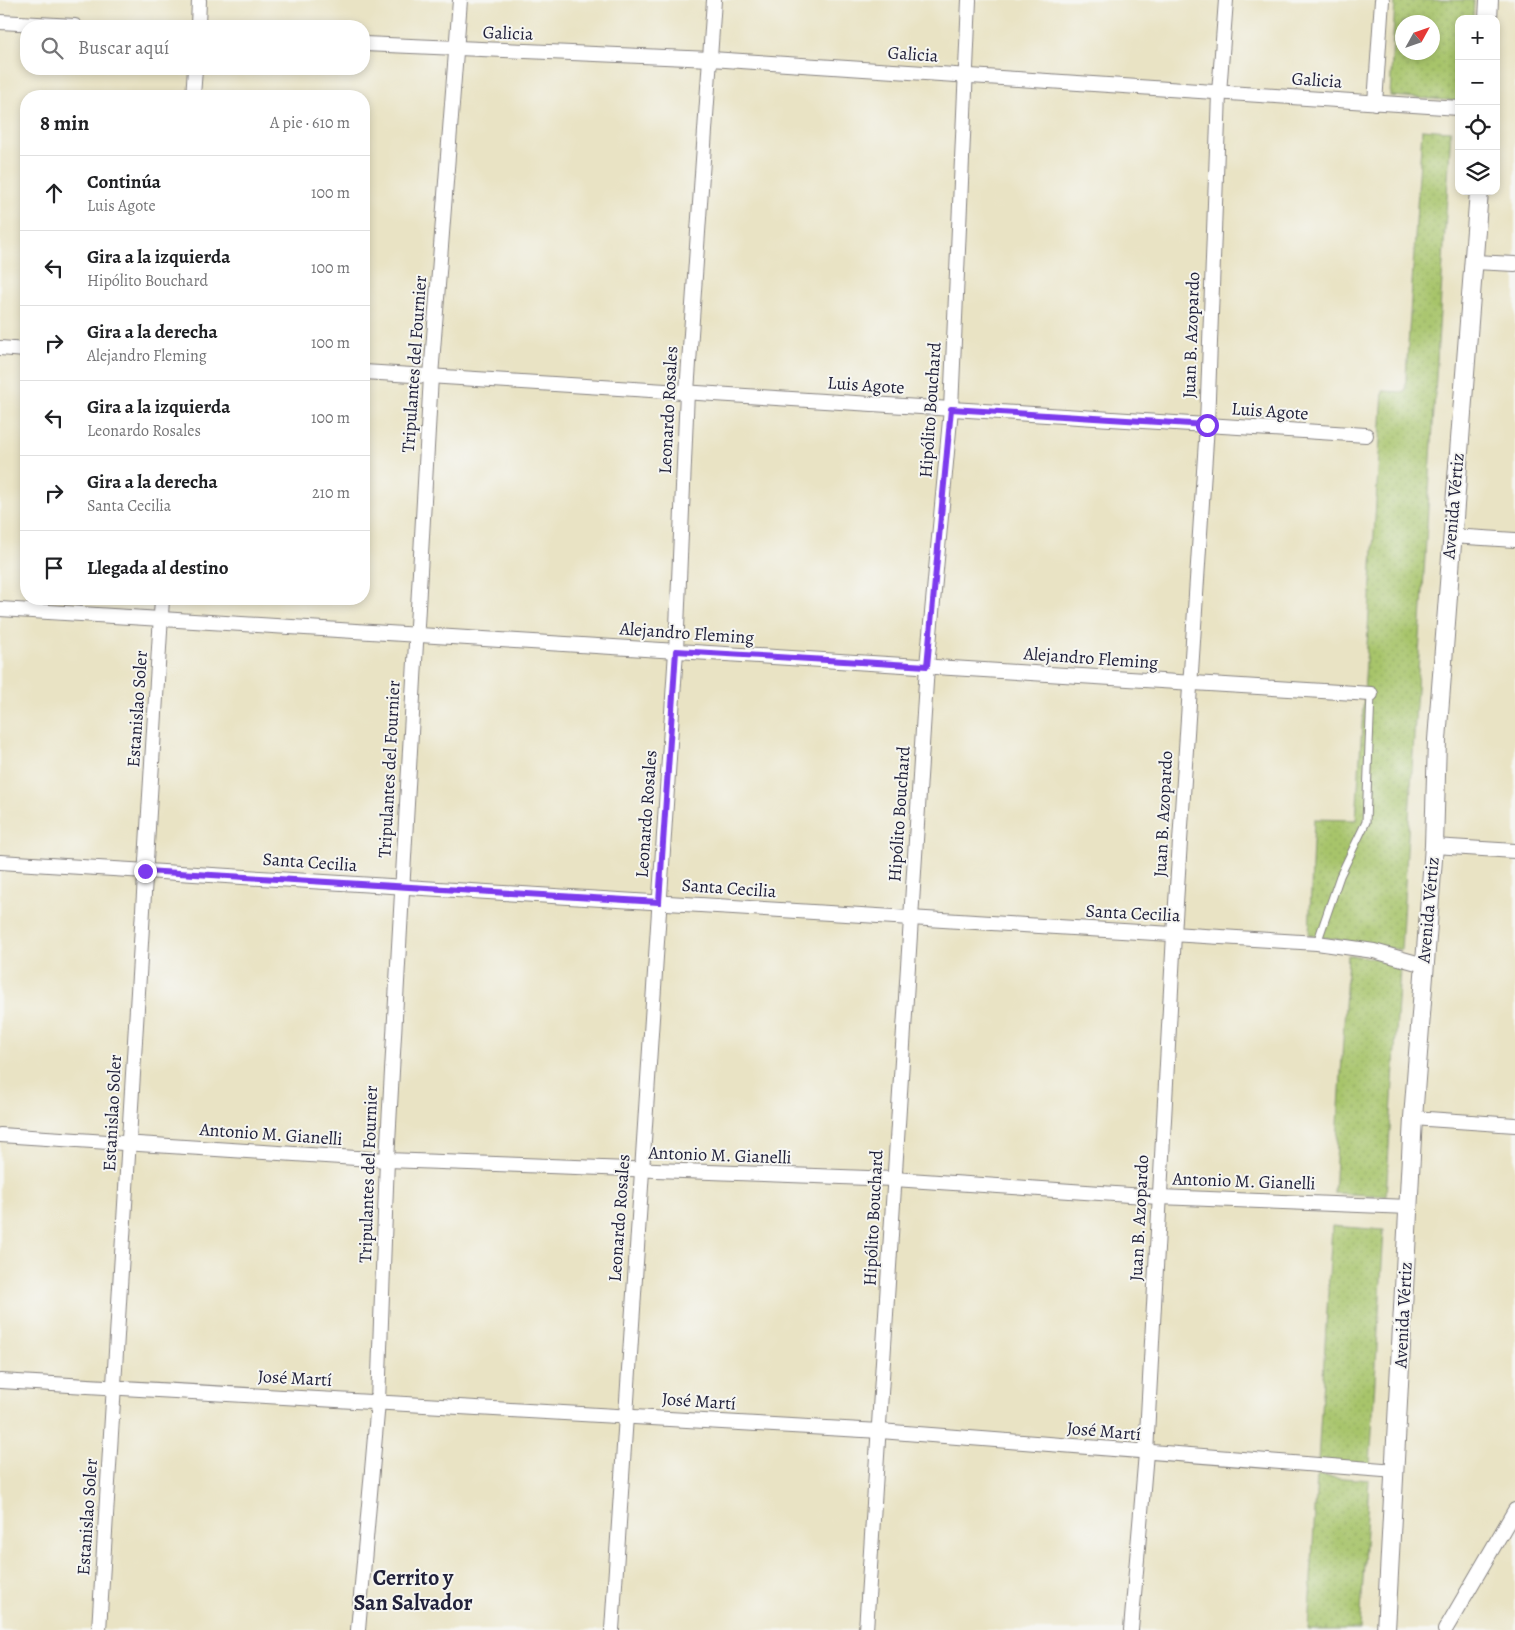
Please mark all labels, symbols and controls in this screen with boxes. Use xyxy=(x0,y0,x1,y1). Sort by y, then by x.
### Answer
north arrow xyxy=(1395,15,1440,60)
map controls xyxy=(1455,15,1500,195)
button: + xyxy=(1455,15,1500,60)
search box xyxy=(20,20,370,75)
street label: Galicia xyxy=(482,20,534,46)
icon: search xyxy=(38,34,66,62)
text: Buscar aquí xyxy=(78,35,169,61)
street label: Galicia xyxy=(887,40,940,68)
button: − xyxy=(1455,60,1500,105)
street label: Galicia xyxy=(1291,66,1344,94)
button: locate xyxy=(1455,105,1500,150)
text: 8 min xyxy=(40,109,89,137)
text: A pie · 610 m xyxy=(270,112,350,134)
button: layers xyxy=(1455,150,1500,195)
text: Continúa xyxy=(87,169,161,195)
icon: ahead xyxy=(40,179,68,207)
text: 100 m xyxy=(311,182,350,204)
text: Luis Agote xyxy=(87,195,156,217)
text: Gira a la izquierda xyxy=(87,244,230,270)
icon: left xyxy=(40,254,68,282)
text: 100 m xyxy=(311,257,350,279)
text: Hipólito Bouchard xyxy=(87,270,208,292)
street label: Juan B. Azopardo xyxy=(1177,271,1205,399)
street label: Tripulantes del Fournier xyxy=(396,275,432,453)
text: Gira a la derecha xyxy=(87,319,218,345)
icon: right xyxy=(40,329,68,357)
text: 100 m xyxy=(311,332,350,354)
street label: Hipólito Bouchard xyxy=(913,341,947,479)
text: Alejandro Fleming xyxy=(87,345,207,367)
street label: Leonardo Rosales xyxy=(653,345,683,475)
street label: Luis Agote xyxy=(827,370,905,400)
text: Gira a la izquierda xyxy=(87,394,230,420)
street label: Luis Agote xyxy=(1231,396,1309,426)
icon: left xyxy=(40,404,68,432)
text: 100 m xyxy=(311,407,350,429)
route start xyxy=(1196,414,1219,437)
text: Leonardo Rosales xyxy=(87,420,201,442)
street label: Avenida Vértiz xyxy=(1436,452,1470,561)
text: Gira a la derecha xyxy=(87,469,218,495)
icon: right xyxy=(40,479,68,507)
text: 210 m xyxy=(312,482,350,504)
text: Santa Cecilia xyxy=(87,495,171,517)
icon: arrive xyxy=(40,554,68,582)
text: Llegada al destino xyxy=(87,555,229,581)
street label: Alejandro Fleming xyxy=(618,616,755,650)
street label: Alejandro Fleming xyxy=(1022,641,1159,675)
street label: Estanislao Soler xyxy=(121,650,153,768)
street label: Tripulantes del Fournier xyxy=(372,680,406,858)
street label: Hipólito Bouchard xyxy=(882,745,916,883)
street label: Leonardo Rosales xyxy=(630,749,662,879)
street label: Juan B. Azopardo xyxy=(1148,750,1178,878)
street label: Santa Cecilia xyxy=(262,847,359,877)
street label: Avenida Vértiz xyxy=(1411,856,1445,965)
route end xyxy=(134,860,157,883)
street label: Santa Cecilia xyxy=(681,873,778,903)
street label: Santa Cecilia xyxy=(1085,899,1182,927)
street label: Estanislao Soler xyxy=(97,1054,127,1172)
street label: Tripulantes del Fournier xyxy=(353,1085,383,1263)
street label: Antonio M. Gianelli xyxy=(198,1117,343,1151)
street label: Antonio M. Gianelli xyxy=(647,1140,792,1169)
street label: Hipólito Bouchard xyxy=(857,1149,889,1287)
street label: Leonardo Rosales xyxy=(603,1153,635,1283)
street label: Juan B. Azopardo xyxy=(1124,1154,1154,1282)
street label: Antonio M. Gianelli xyxy=(1171,1166,1316,1195)
street label: Avenida Vértiz xyxy=(1388,1261,1418,1370)
street label: José Martí xyxy=(257,1364,333,1392)
street label: José Martí xyxy=(661,1386,737,1416)
street label: José Martí xyxy=(1066,1416,1142,1446)
street label: Estanislao Soler xyxy=(71,1458,103,1576)
district label: Cerrito y San Salvador xyxy=(353,1563,473,1618)

